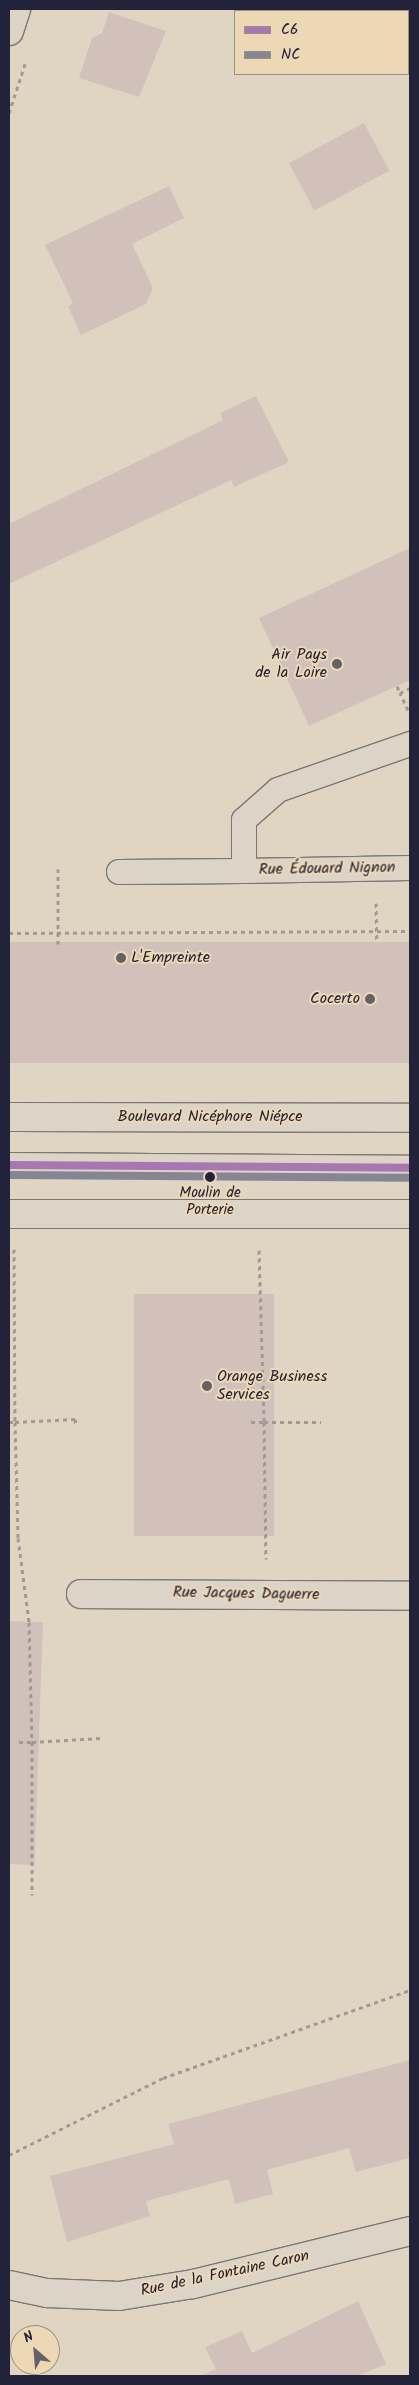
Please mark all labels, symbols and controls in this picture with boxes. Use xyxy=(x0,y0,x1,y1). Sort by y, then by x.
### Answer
legend xyxy=(234,10,409,75)
text: C6 xyxy=(281,18,298,42)
text: NC xyxy=(281,43,300,67)
place label: Air Pays de la Loire xyxy=(255,645,327,683)
marker: Air Pays de la Loire xyxy=(331,658,343,670)
street label: Rue Édouard Nignon xyxy=(258,858,396,880)
place label: L'Empreinte xyxy=(131,948,210,968)
marker: L'Empreinte xyxy=(115,952,127,964)
place label: Cocerto xyxy=(310,989,360,1009)
marker: Cocerto xyxy=(364,993,376,1005)
street label: Boulevard Nicéphore Niépce xyxy=(118,1107,302,1127)
marker: Moulin de Porterie xyxy=(205,1172,215,1182)
place label: Moulin de Porterie xyxy=(179,1184,241,1219)
place label: Orange Business Services xyxy=(217,1367,327,1405)
marker: Orange Business Services xyxy=(201,1380,213,1392)
street label: Rue Jacques Daguerre xyxy=(173,1583,319,1605)
street label: Rue de la Fontaine Caron xyxy=(139,2247,311,2301)
north arrow xyxy=(10,2325,60,2375)
text: N xyxy=(20,2326,38,2349)

